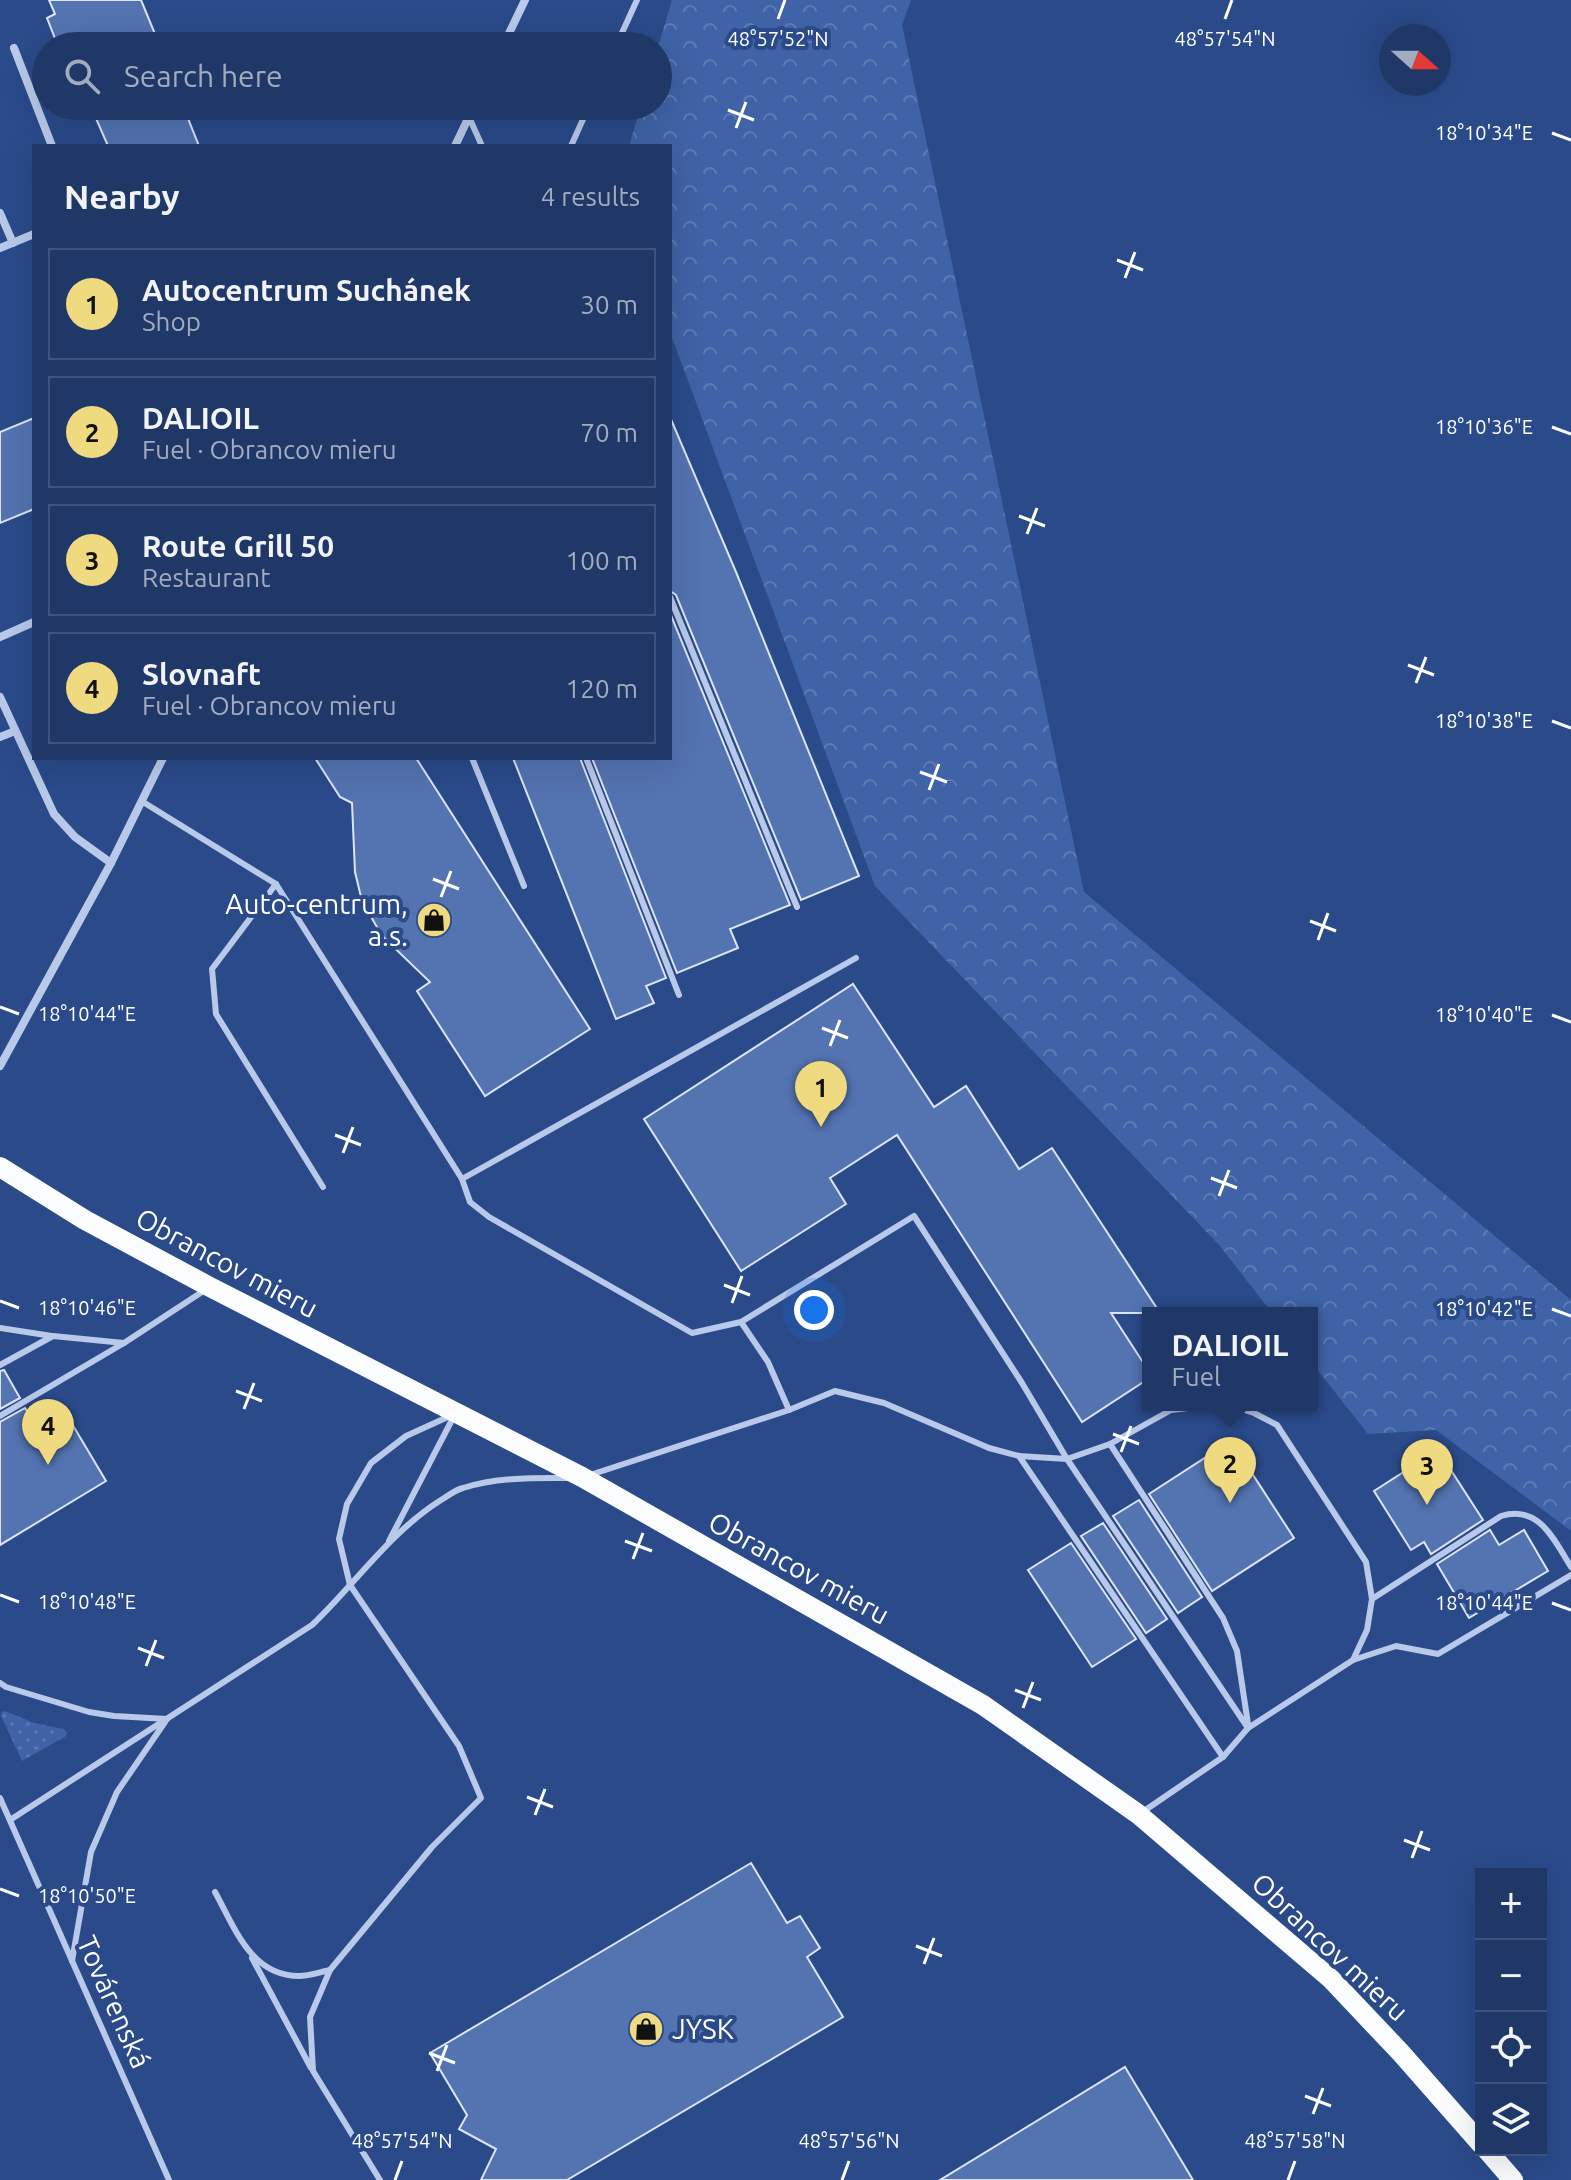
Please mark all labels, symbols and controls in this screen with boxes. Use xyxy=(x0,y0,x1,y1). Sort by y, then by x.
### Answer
north arrow xyxy=(1379,24,1451,96)
text: 48°57'52"N xyxy=(727,27,829,50)
text: 48°57'54"N xyxy=(1174,27,1276,50)
search box xyxy=(32,32,672,120)
icon: search xyxy=(60,54,104,98)
text: Search here xyxy=(124,59,283,93)
text: 18°10'34"E xyxy=(1435,121,1533,144)
text: Nearby xyxy=(64,177,179,215)
text: 4 results xyxy=(541,182,640,211)
text: Autocentrum Suchánek xyxy=(142,273,471,307)
text: 1 xyxy=(85,290,99,319)
text: 30 m xyxy=(580,290,638,319)
text: Shop xyxy=(142,307,201,336)
text: DALIOIL xyxy=(142,401,259,435)
text: 18°10'36"E xyxy=(1435,415,1533,438)
text: 2 xyxy=(85,418,99,447)
text: 70 m xyxy=(580,418,638,447)
text: Fuel · Obrancov mieru xyxy=(142,435,397,464)
text: Route Grill 50 xyxy=(142,529,334,563)
text: 3 xyxy=(85,546,99,575)
text: 100 m xyxy=(566,546,638,575)
text: Restaurant xyxy=(142,563,270,592)
text: Slovnaft xyxy=(142,657,261,691)
text: 4 xyxy=(85,674,99,703)
text: 120 m xyxy=(566,674,638,703)
text: Fuel · Obrancov mieru xyxy=(142,691,397,720)
text: 18°10'38"E xyxy=(1435,709,1533,732)
place label: Auto-centrum, a.s. xyxy=(225,888,408,951)
shop icon: Auto-centrum, a.s. xyxy=(415,901,453,939)
text: 18°10'44"E xyxy=(38,1002,136,1025)
text: 18°10'40"E xyxy=(1435,1003,1533,1026)
pin: 1 xyxy=(795,1061,847,1127)
street label: Obrancov mieru xyxy=(131,1202,323,1324)
your location xyxy=(794,1290,834,1330)
text: 18°10'46"E xyxy=(38,1296,136,1319)
text: 18°10'42"E xyxy=(1435,1297,1533,1320)
popup xyxy=(1142,1307,1318,1411)
text: DALIOIL xyxy=(1172,1328,1289,1362)
text: Fuel xyxy=(1172,1362,1221,1391)
pin: 4 xyxy=(22,1399,74,1465)
pin: 2 xyxy=(1204,1437,1256,1503)
pin: 3 xyxy=(1401,1439,1453,1505)
street label: Obrancov mieru xyxy=(704,1505,895,1630)
text: 18°10'48"E xyxy=(38,1590,136,1613)
text: 18°10'44"E xyxy=(1435,1591,1533,1614)
street label: Obrancov mieru xyxy=(1246,1867,1415,2027)
map controls xyxy=(1475,1868,1547,2156)
button: + xyxy=(1475,1868,1547,1940)
text: 18°10'50"E xyxy=(38,1884,136,1907)
street label: Továrenská xyxy=(72,1931,157,2073)
button: − xyxy=(1475,1940,1547,2012)
shop icon: JYSK xyxy=(627,2010,665,2048)
button: locate xyxy=(1475,2012,1547,2084)
place label: JYSK xyxy=(672,2013,734,2044)
button: layers xyxy=(1475,2084,1547,2156)
text: 48°57'54"N xyxy=(351,2129,453,2152)
text: 48°57'56"N xyxy=(798,2129,900,2152)
text: 48°57'58"N xyxy=(1244,2129,1346,2152)

